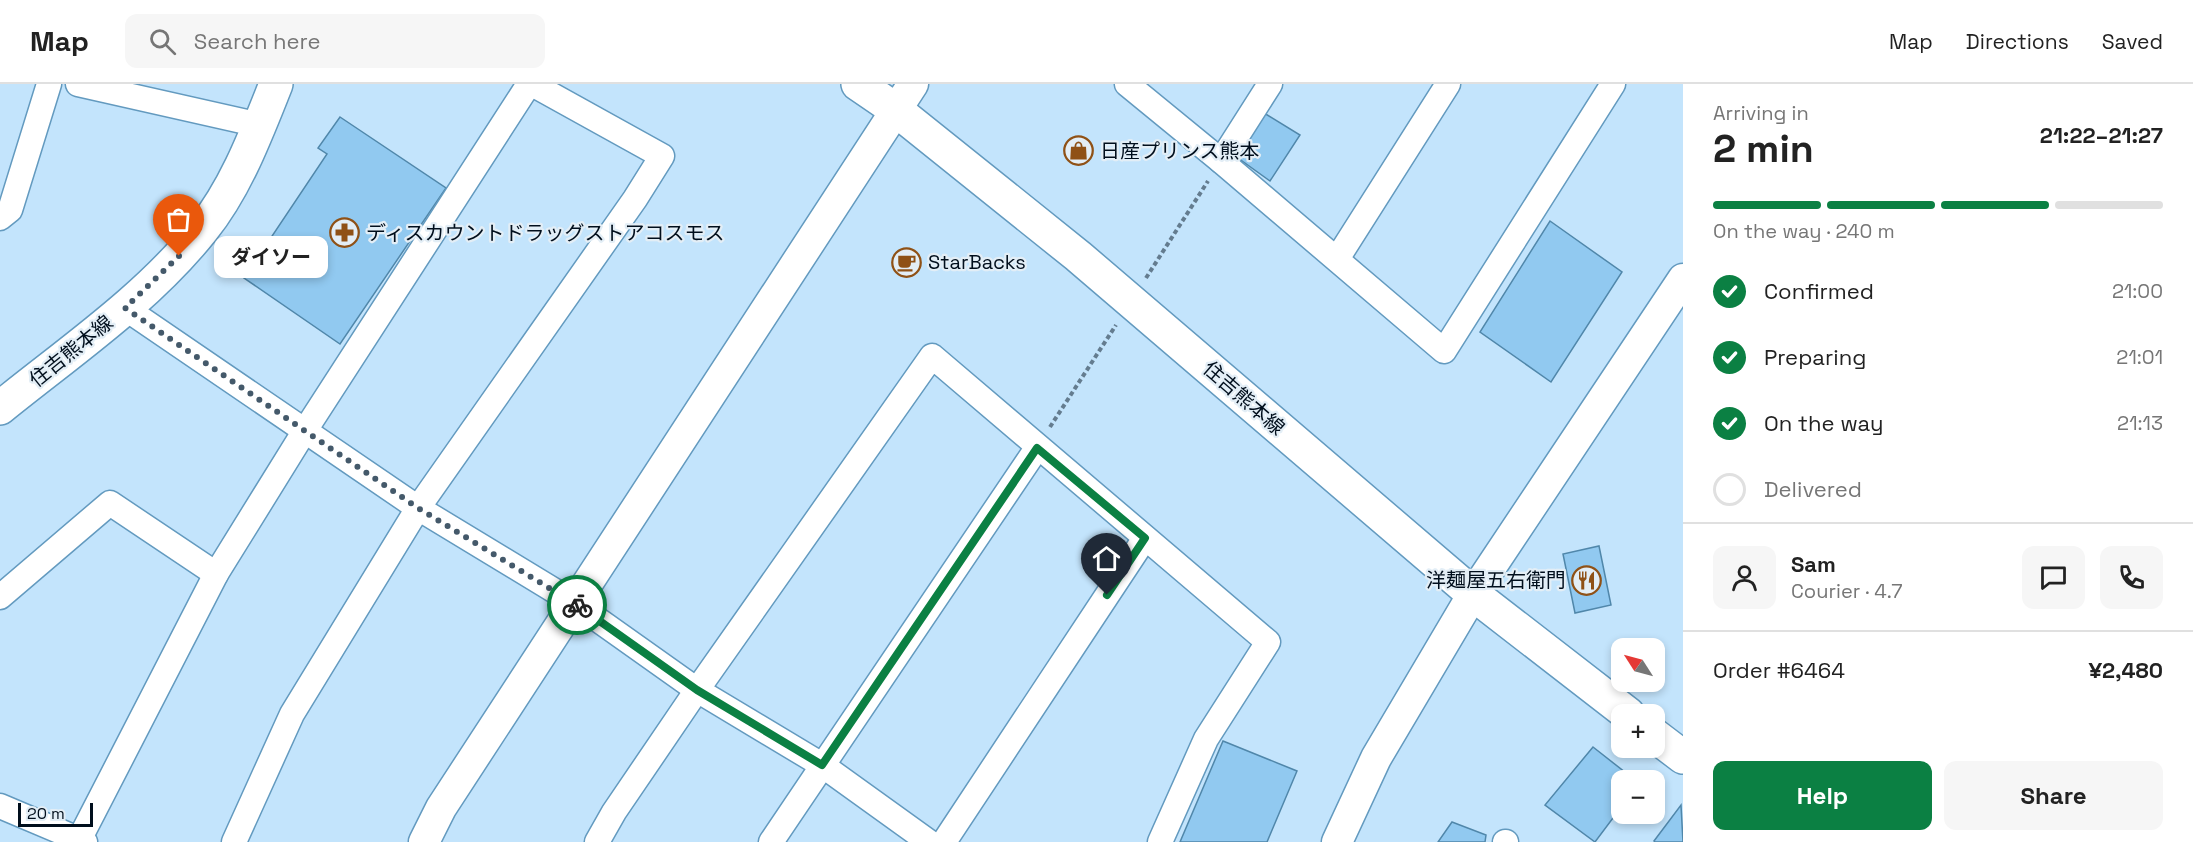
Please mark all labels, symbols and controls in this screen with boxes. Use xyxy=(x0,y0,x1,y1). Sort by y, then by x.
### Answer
search box xyxy=(125,14,545,68)
text: Map xyxy=(30,23,89,59)
icon: search xyxy=(146,25,179,58)
text: Search here xyxy=(194,27,321,55)
text: Map xyxy=(1889,28,1933,55)
text: Directions xyxy=(1966,28,2069,55)
text: Saved xyxy=(2102,28,2163,55)
text: Arriving in xyxy=(1713,100,1809,126)
text: 21:22–21:27 xyxy=(2040,121,2163,149)
text: 2 min xyxy=(1713,124,1814,173)
shop icon: 日産プリンス熊本 xyxy=(1063,135,1095,167)
place label: 日産プリンス熊本 xyxy=(1100,138,1260,164)
pin xyxy=(153,194,204,256)
icon: bag xyxy=(162,203,195,236)
pharmacy icon: ディスカウントドラッグストアコスモス xyxy=(329,217,361,249)
text: On the way · 240 m xyxy=(1713,218,1895,244)
place label: ディスカウントドラッグストアコスモス xyxy=(366,220,725,246)
callout: ダイソー xyxy=(215,235,329,277)
text: ダイソー xyxy=(231,244,311,270)
cafe icon: StarBacks xyxy=(891,246,923,278)
place label: StarBacks xyxy=(928,249,1026,275)
icon: check xyxy=(1713,275,1746,308)
text: Confirmed xyxy=(1764,277,1874,305)
text: 21:00 xyxy=(2112,278,2163,304)
street label: 住吉熊本線 xyxy=(24,309,118,393)
icon: check xyxy=(1713,341,1746,374)
text: Preparing xyxy=(1764,343,1866,371)
text: 21:01 xyxy=(2116,344,2163,370)
street label: 住吉熊本線 xyxy=(1198,355,1290,441)
icon: check xyxy=(1713,407,1746,440)
text: On the way xyxy=(1764,409,1883,437)
text: 21:13 xyxy=(2117,410,2163,436)
text: Delivered xyxy=(1764,475,1862,503)
pin xyxy=(1081,533,1132,595)
icon: home xyxy=(1090,542,1123,575)
button: person xyxy=(1713,546,1776,609)
button: chat xyxy=(2022,546,2085,609)
button: phone xyxy=(2100,546,2163,609)
text: Sam xyxy=(1791,550,1836,578)
restaurant icon: 洋麺屋五右衛門 xyxy=(1571,564,1603,596)
place label: 洋麺屋五右衛門 xyxy=(1426,567,1566,593)
courier xyxy=(547,575,607,635)
text: Courier · 4.7 xyxy=(1791,578,1902,604)
icon: bike xyxy=(561,589,594,622)
north arrow xyxy=(1611,638,1665,692)
map controls xyxy=(1611,638,1665,824)
text: Order #6464 xyxy=(1713,656,1845,684)
text: ¥2,480 xyxy=(2088,656,2163,684)
button: + xyxy=(1611,704,1665,758)
button: Help xyxy=(1713,761,1932,830)
button: Share xyxy=(1944,761,2163,830)
button: − xyxy=(1611,770,1665,824)
scale bar xyxy=(18,800,93,828)
text: 20 m xyxy=(27,803,65,824)

